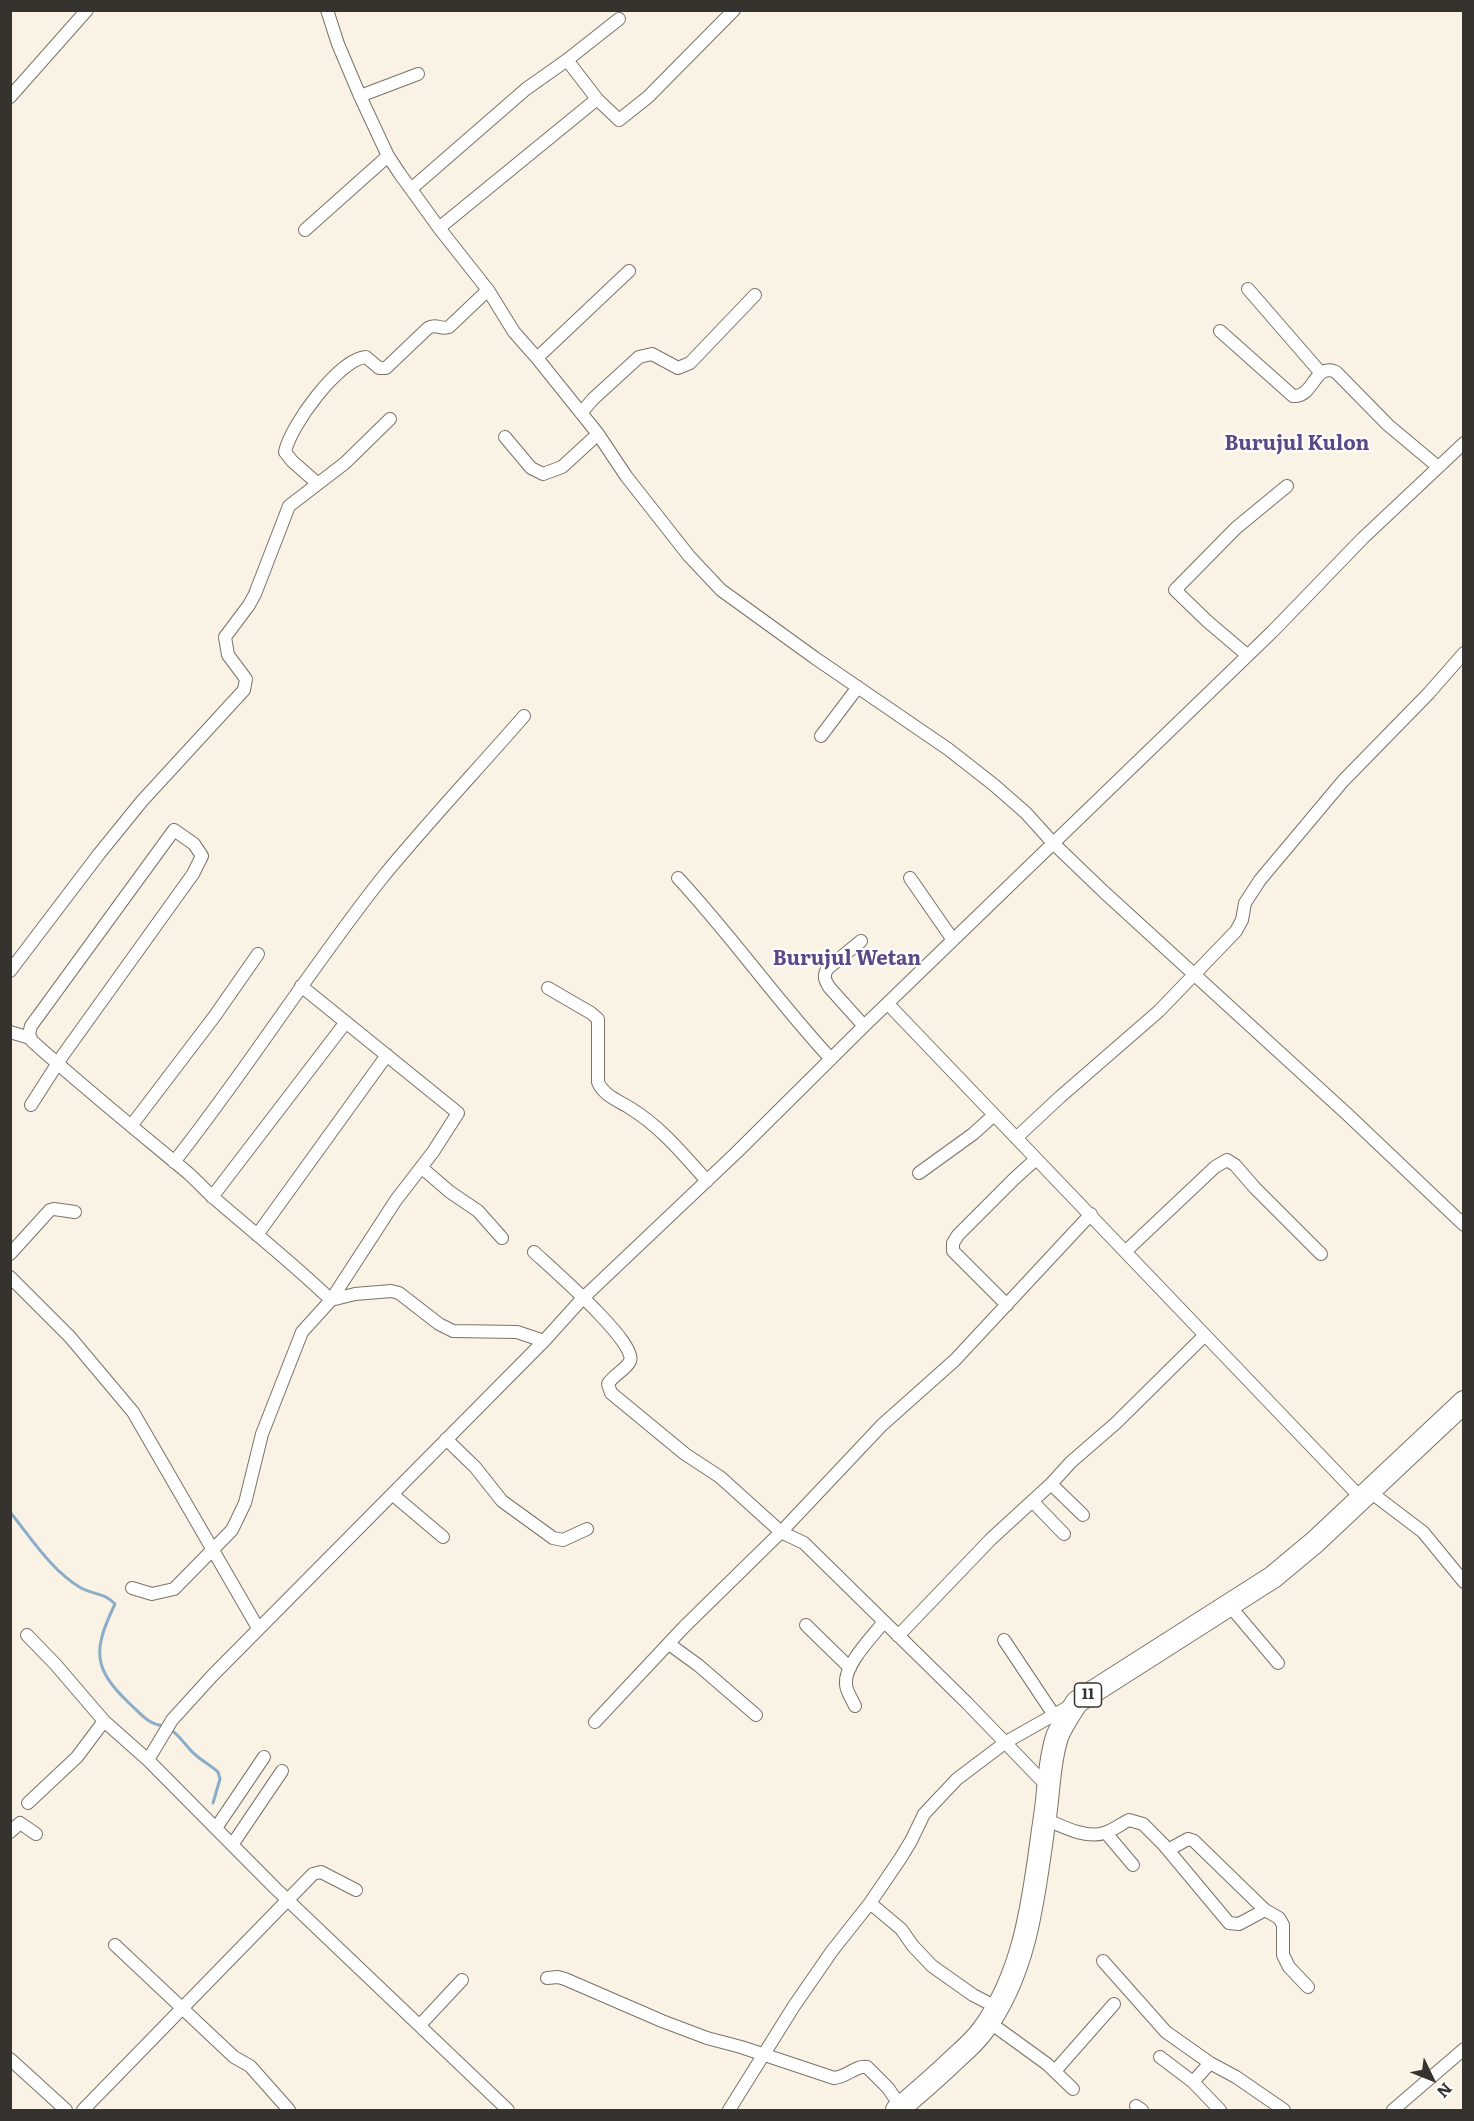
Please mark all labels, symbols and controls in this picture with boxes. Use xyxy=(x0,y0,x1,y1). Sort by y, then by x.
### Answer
district label: Burujul Kulon xyxy=(1225,432,1369,456)
district label: Burujul Wetan xyxy=(773,947,921,971)
road number: 11 xyxy=(1074,1683,1102,1707)
north arrow xyxy=(1402,2049,1462,2109)
text: N xyxy=(1432,2078,1459,2104)

